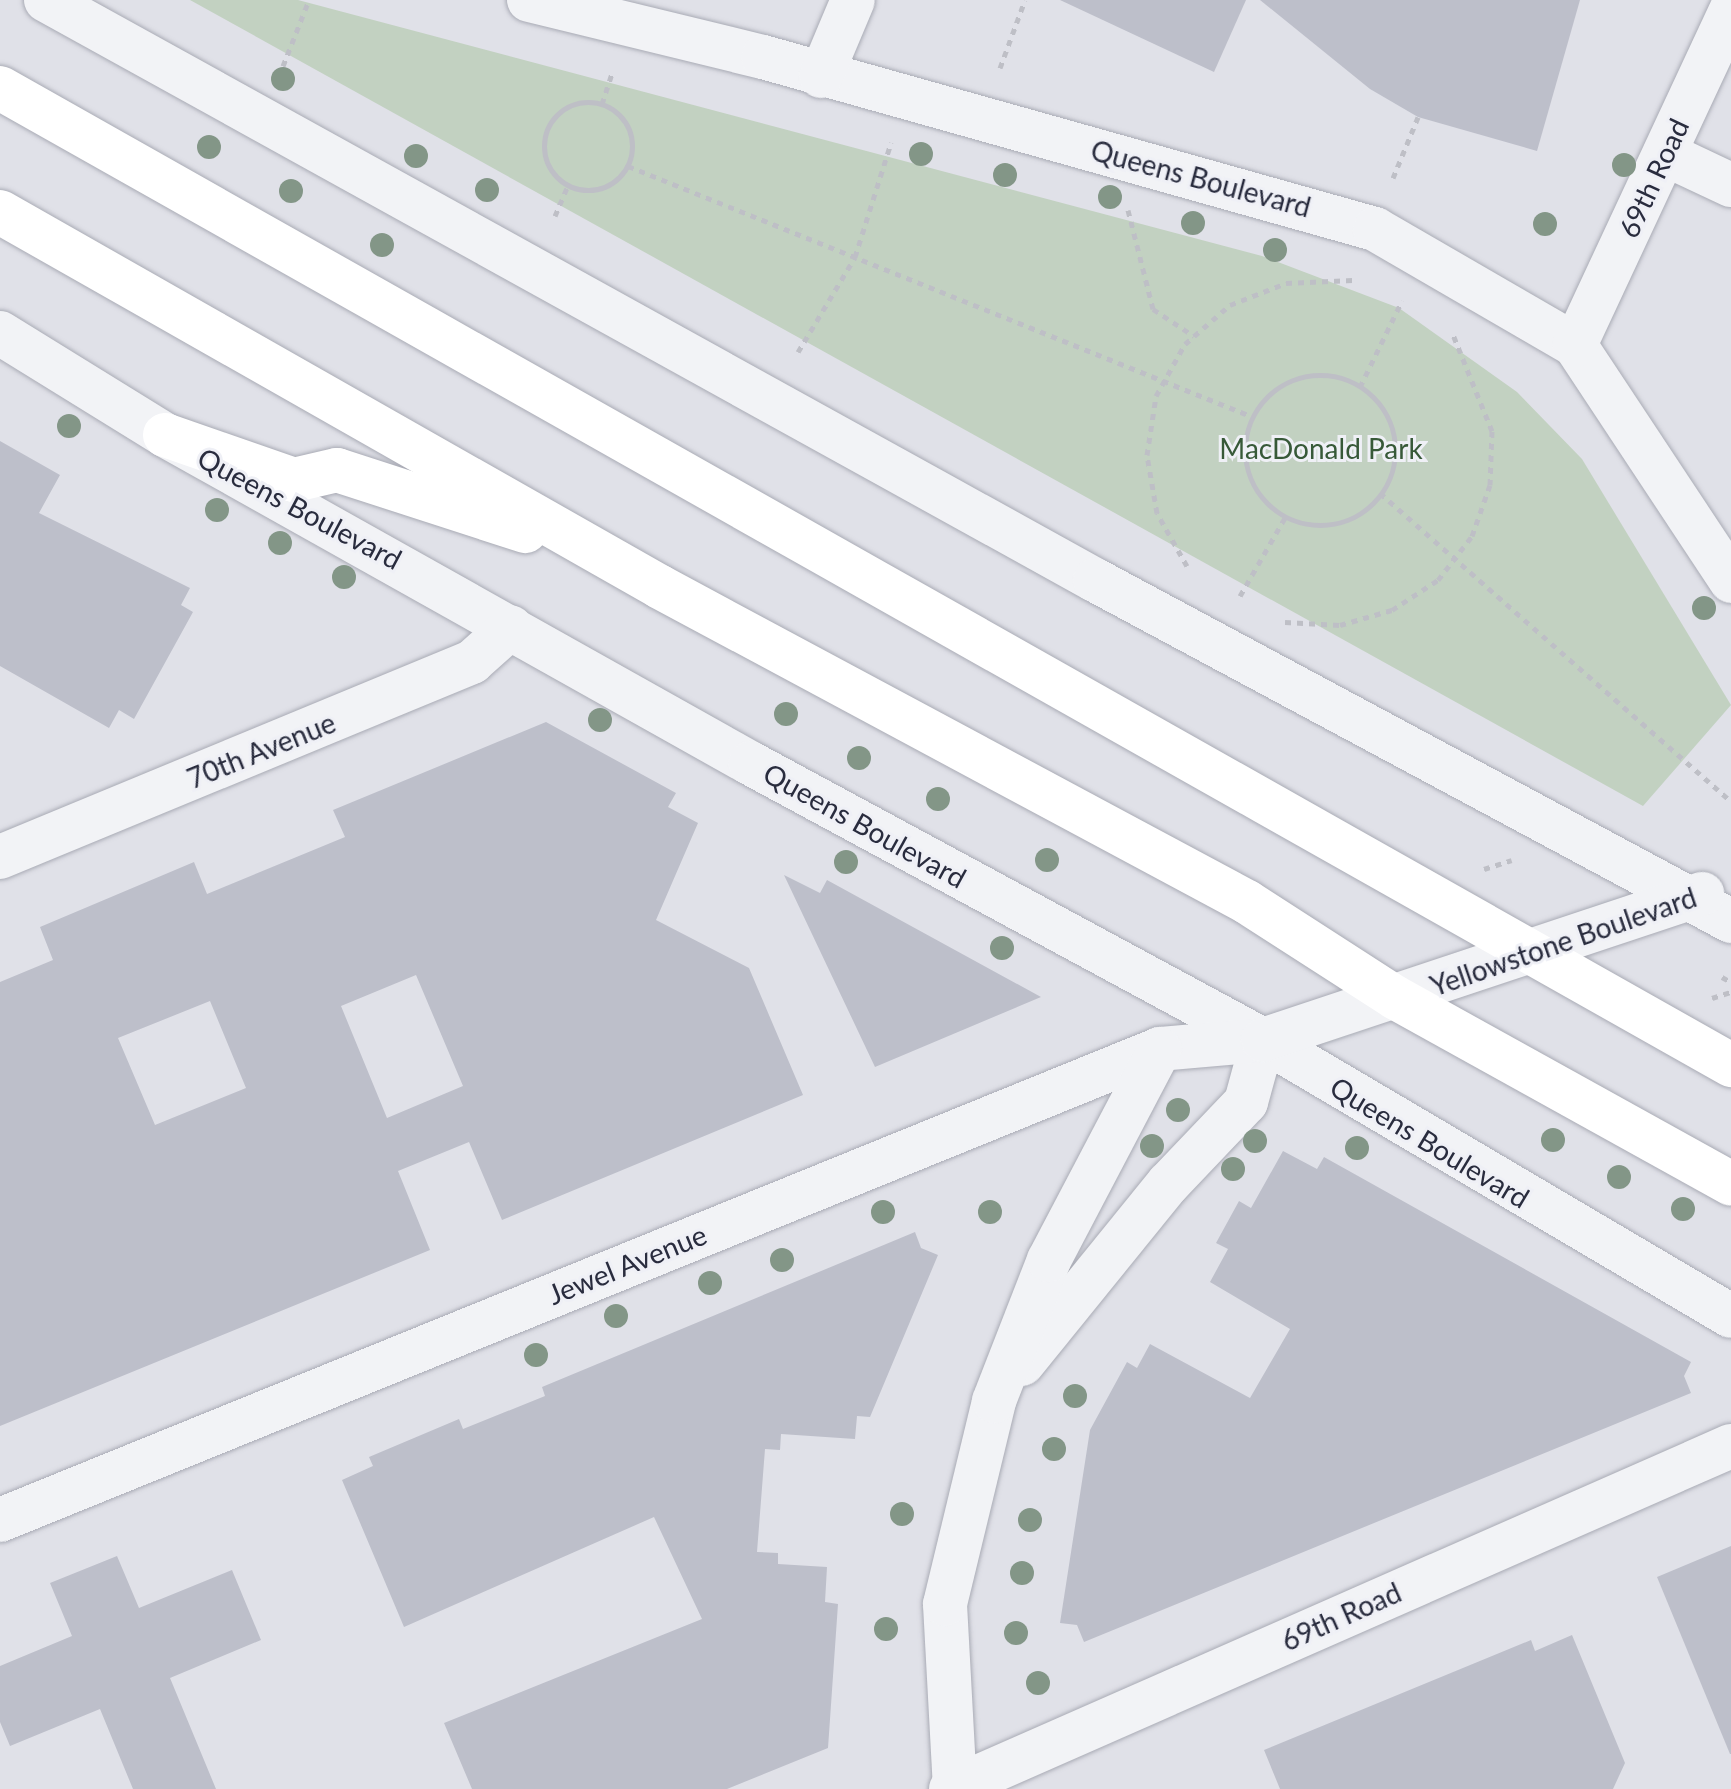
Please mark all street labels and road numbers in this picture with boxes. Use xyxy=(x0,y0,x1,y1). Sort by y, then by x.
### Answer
street label: 69th Road xyxy=(1611,113,1695,243)
street label: Queens Boulevard xyxy=(1087,133,1315,223)
street label: Queens Boulevard xyxy=(192,440,408,576)
street label: 70th Avenue xyxy=(181,705,341,795)
street label: Queens Boulevard xyxy=(758,755,972,895)
street label: Yellowstone Boulevard xyxy=(1425,880,1701,1002)
street label: Queens Boulevard xyxy=(1324,1069,1536,1215)
street label: Jewel Avenue xyxy=(542,1217,712,1311)
street label: 69th Road xyxy=(1276,1575,1406,1657)

